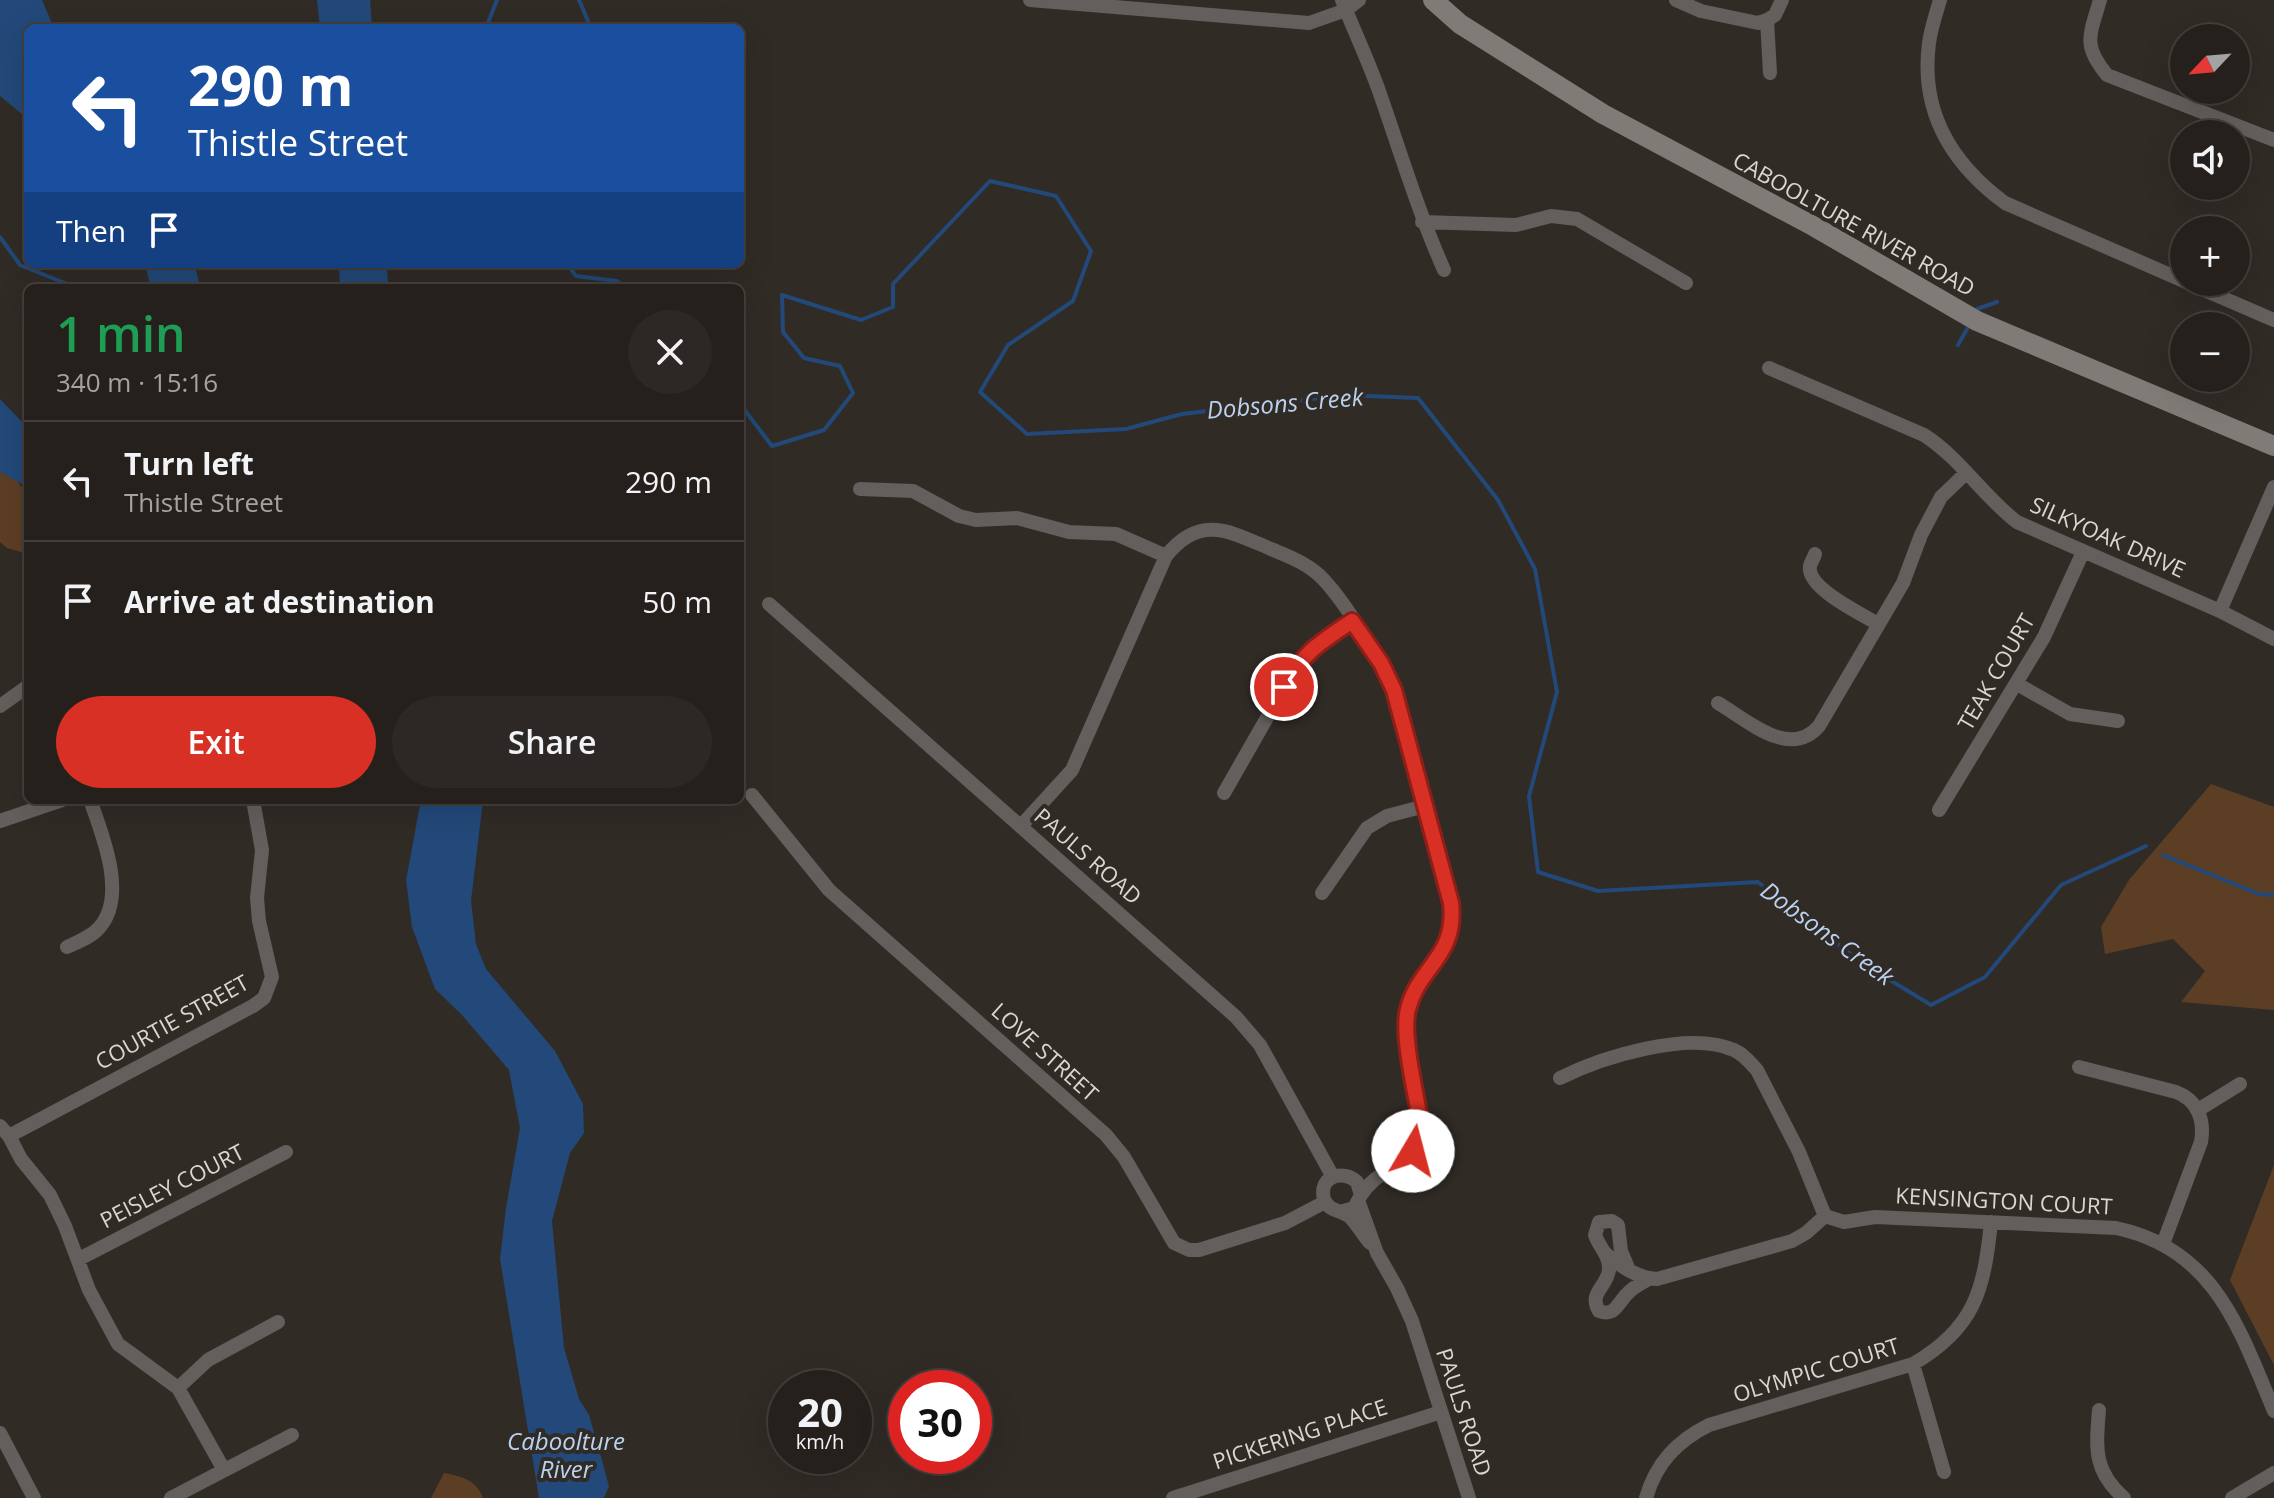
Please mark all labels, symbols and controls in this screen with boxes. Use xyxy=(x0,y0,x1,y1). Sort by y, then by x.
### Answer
north arrow xyxy=(2170,24,2250,104)
map controls xyxy=(2170,24,2250,392)
text: 290 m xyxy=(188,46,354,122)
icon: left xyxy=(56,56,160,160)
text: Thistle Street xyxy=(188,118,408,167)
button: sound xyxy=(2170,120,2250,200)
street label: CABOOLTURE RIVER ROAD xyxy=(1728,144,1981,302)
icon: arrive xyxy=(142,208,186,252)
text: Then xyxy=(56,210,126,251)
button: + xyxy=(2170,216,2250,296)
text: 1 min xyxy=(56,301,186,366)
button: close xyxy=(628,310,712,394)
button: − xyxy=(2170,312,2250,392)
text: 340 m · 15:16 xyxy=(56,364,218,400)
water label: Dobsons Creek xyxy=(1205,379,1366,426)
text: Turn left xyxy=(124,443,254,484)
icon: left xyxy=(56,459,100,503)
text: 290 m xyxy=(625,461,712,502)
text: Thistle Street xyxy=(124,484,283,520)
street label: SILKYOAK DRIVE xyxy=(2026,488,2191,584)
icon: arrive xyxy=(56,579,100,623)
text: Arrive at destination xyxy=(124,581,435,622)
text: 50 m xyxy=(642,581,712,622)
street label: TEAK COURT xyxy=(1950,608,2041,735)
pin xyxy=(1250,653,1318,721)
icon: arrive xyxy=(1262,665,1306,709)
button: Exit xyxy=(56,696,376,788)
button: Share xyxy=(392,696,712,788)
street label: PAULS ROAD xyxy=(1029,800,1149,910)
water label: Dobsons Creek xyxy=(1755,873,1902,993)
street label: COURTIE STREET xyxy=(89,967,254,1076)
street label: LOVE STREET xyxy=(986,995,1105,1107)
position arrow xyxy=(1371,1109,1455,1193)
street label: PEISLEY COURT xyxy=(94,1136,249,1234)
street label: KENSINGTON COURT xyxy=(1895,1179,2113,1221)
street label: OLYMPIC COURT xyxy=(1729,1330,1902,1409)
street label: PAULS ROAD xyxy=(1430,1344,1500,1480)
speed limit sign: 30 xyxy=(888,1370,992,1474)
text: 20 xyxy=(797,1384,843,1439)
street label: PICKERING PLACE xyxy=(1209,1391,1391,1475)
water label: Caboolture River xyxy=(507,1424,625,1485)
text: km/h xyxy=(796,1428,844,1455)

